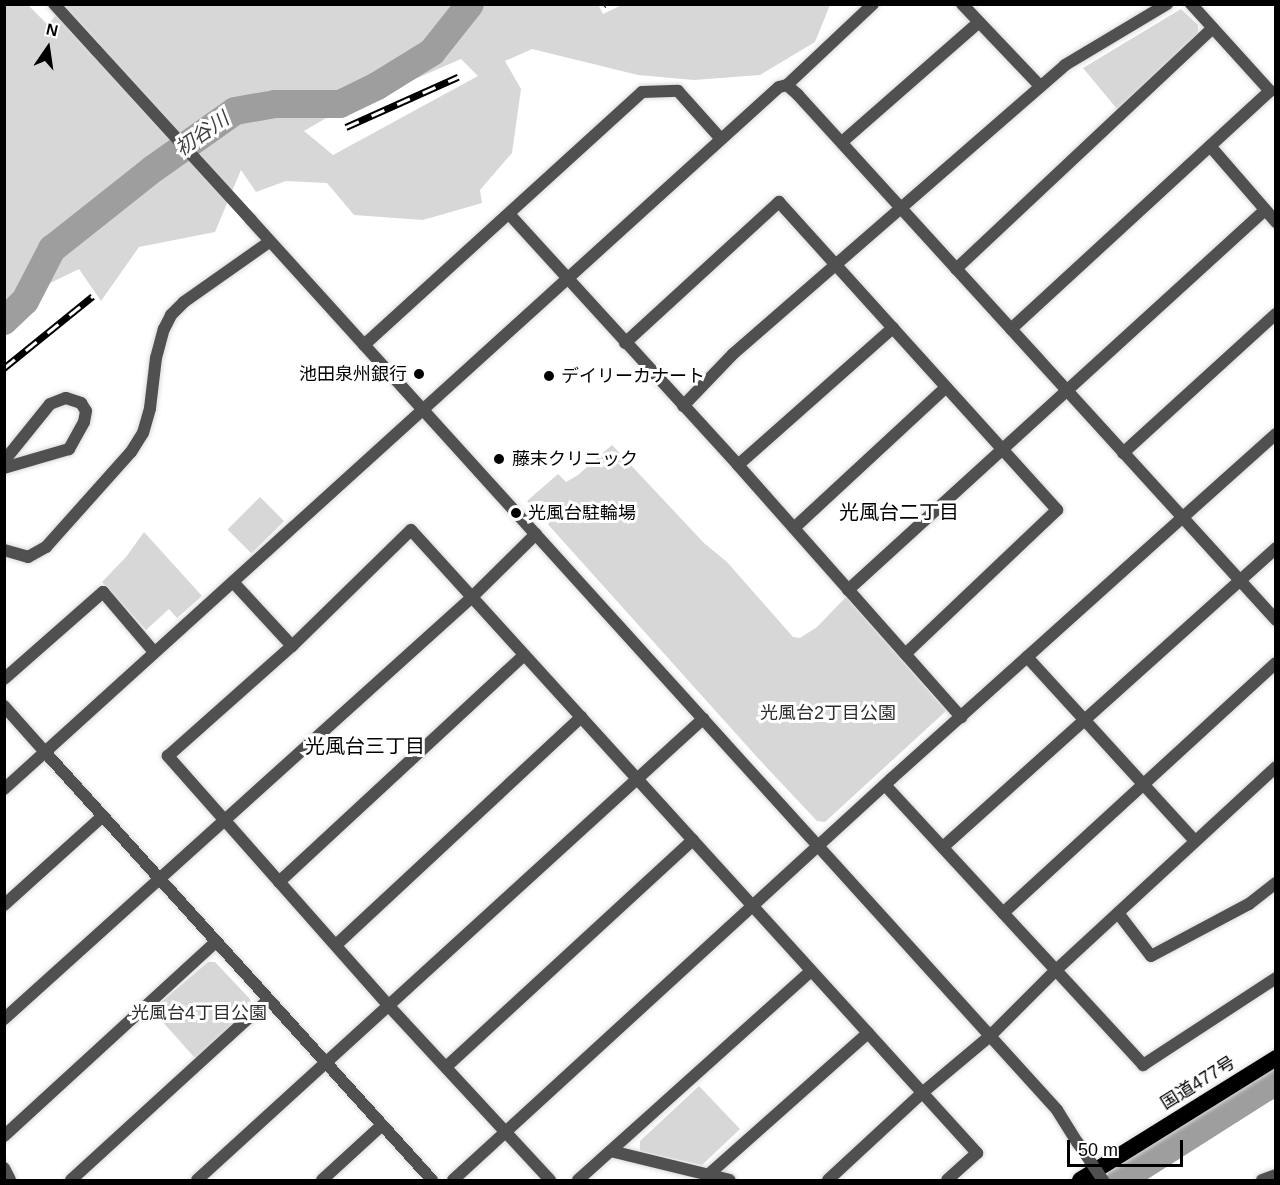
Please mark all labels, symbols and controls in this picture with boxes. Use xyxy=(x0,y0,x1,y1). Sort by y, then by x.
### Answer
north arrow xyxy=(18,18,78,78)
text: N xyxy=(45,20,60,40)
water label: 初谷川 xyxy=(171,107,233,161)
place label: 池田泉州銀行 xyxy=(299,363,407,385)
place label: デイリーカナート xyxy=(561,365,705,387)
marker: 池田泉州銀行 xyxy=(412,367,426,381)
marker: デイリーカナート xyxy=(542,369,556,383)
place label: 藤末クリニック xyxy=(512,448,638,470)
marker: 藤末クリニック xyxy=(490,450,508,468)
district label: 光風台二丁目 xyxy=(839,500,959,524)
place label: 光風台駐輪場 xyxy=(528,502,636,524)
marker: 光風台駐輪場 xyxy=(509,506,523,520)
park label: 光風台2丁目公園 xyxy=(760,702,896,724)
district label: 光風台三丁目 xyxy=(305,734,425,758)
park label: 光風台4丁目公園 xyxy=(131,1002,267,1024)
street label: 国道477号 xyxy=(1157,1052,1239,1114)
scale bar xyxy=(1070,1128,1186,1166)
text: 50 m xyxy=(1078,1140,1118,1160)

